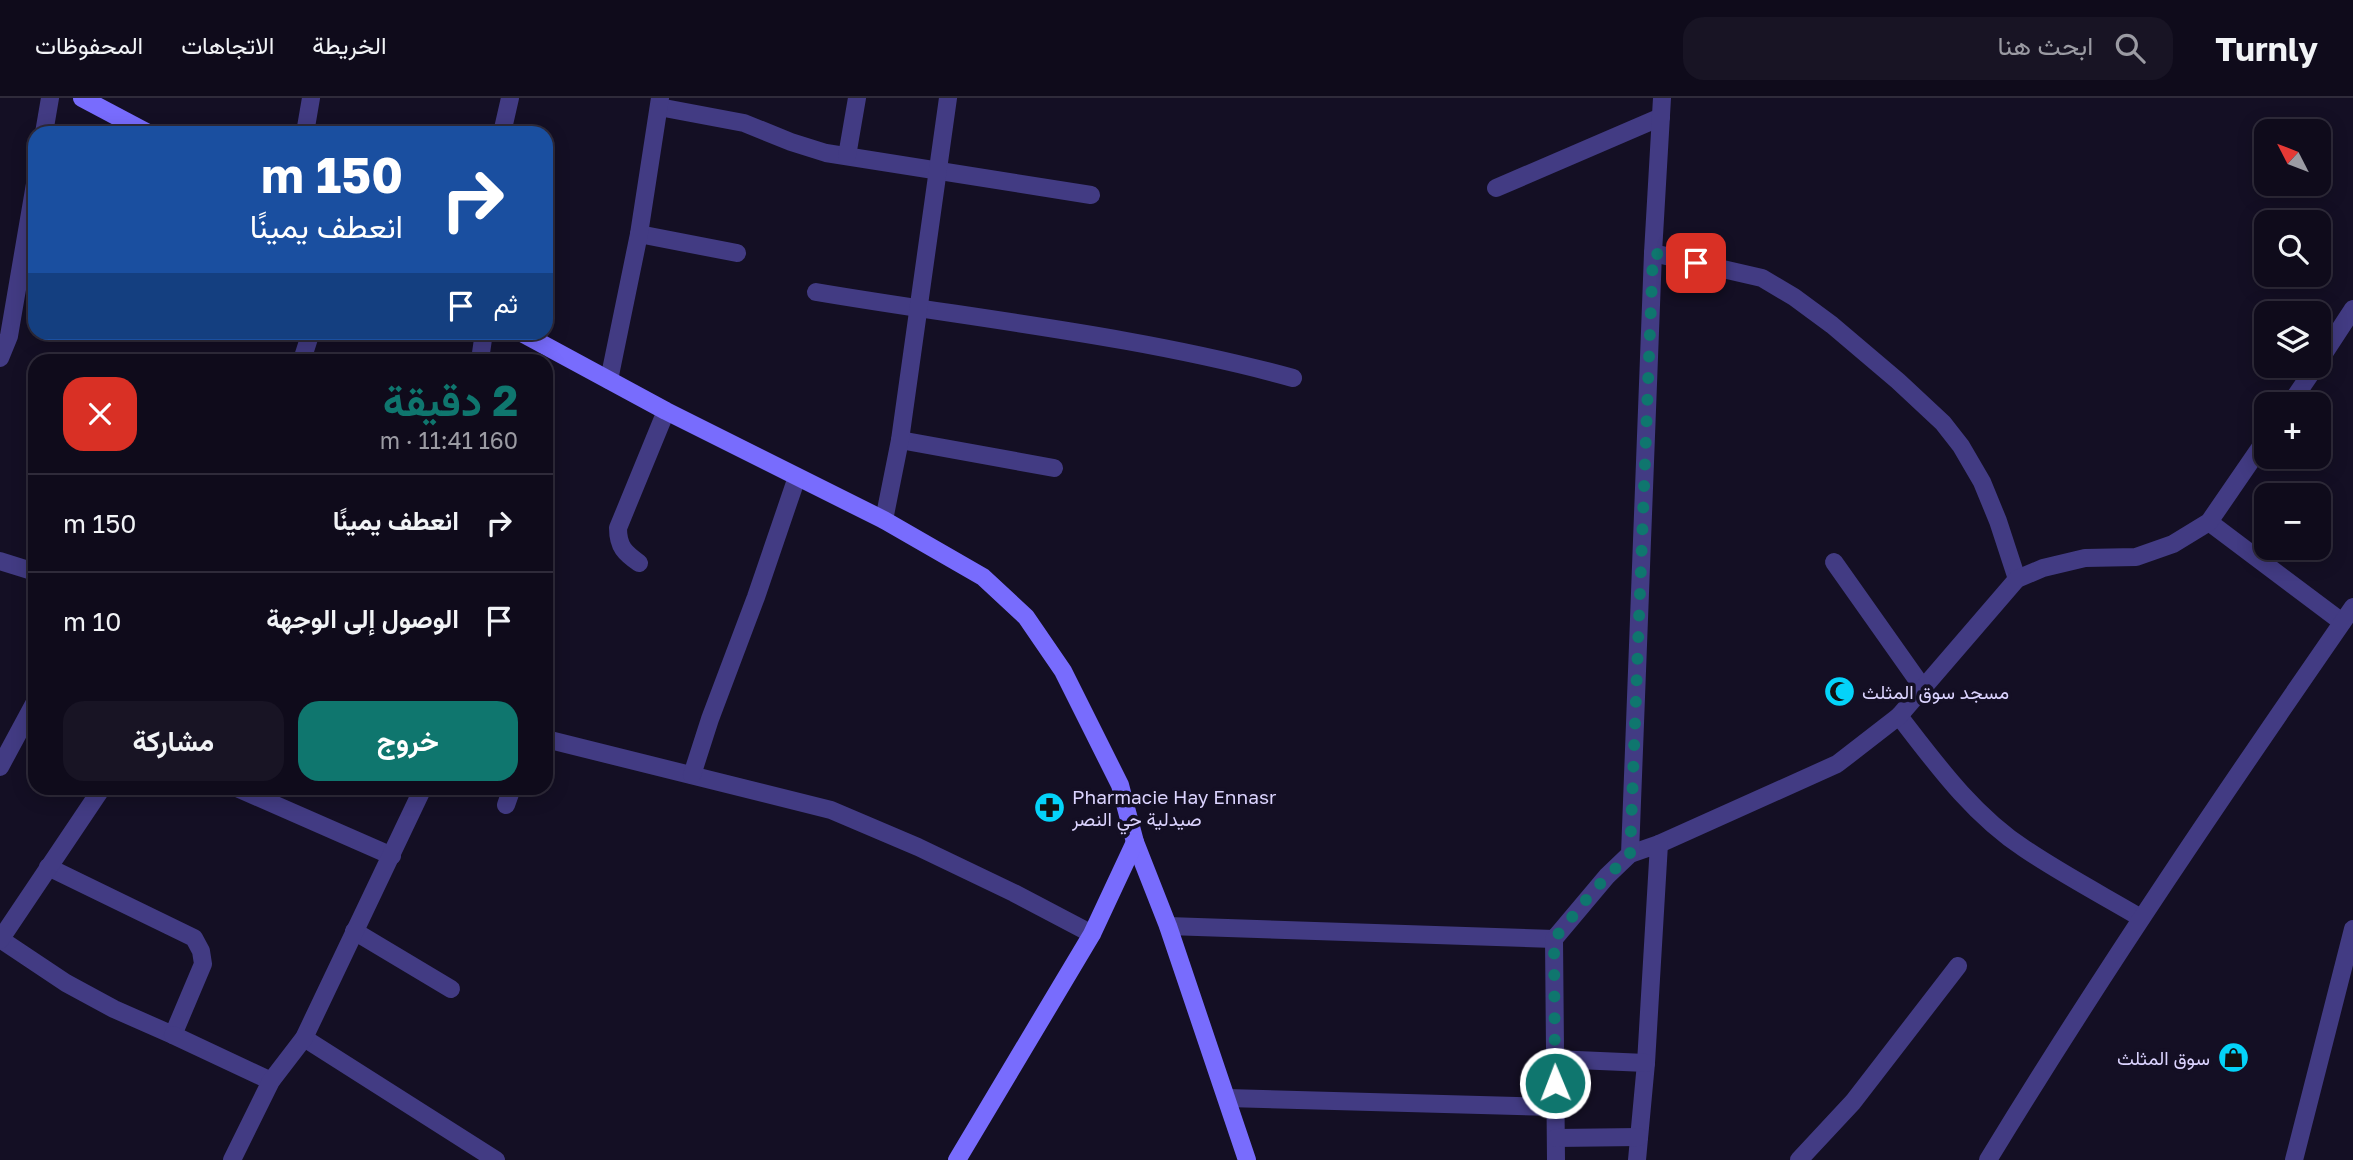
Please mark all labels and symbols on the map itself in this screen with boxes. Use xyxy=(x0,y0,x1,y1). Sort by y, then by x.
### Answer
north arrow xyxy=(2254,119,2331,196)
pin xyxy=(1666,233,1726,293)
mosque icon: مسجد سوق المثلث xyxy=(1822,674,1856,708)
place label: مسجد سوق المثلث xyxy=(1862,680,2009,704)
place label: Pharmacie Hay Ennasr صيدلية حي النصر xyxy=(1071,785,1277,835)
pharmacy icon: Pharmacie Hay Ennasr صيدلية حي النصر xyxy=(1032,790,1066,824)
shop icon: سوق المثلث xyxy=(2216,1040,2250,1074)
position arrow xyxy=(1518,1046,1592,1120)
place label: سوق المثلث xyxy=(2117,1046,2210,1070)

